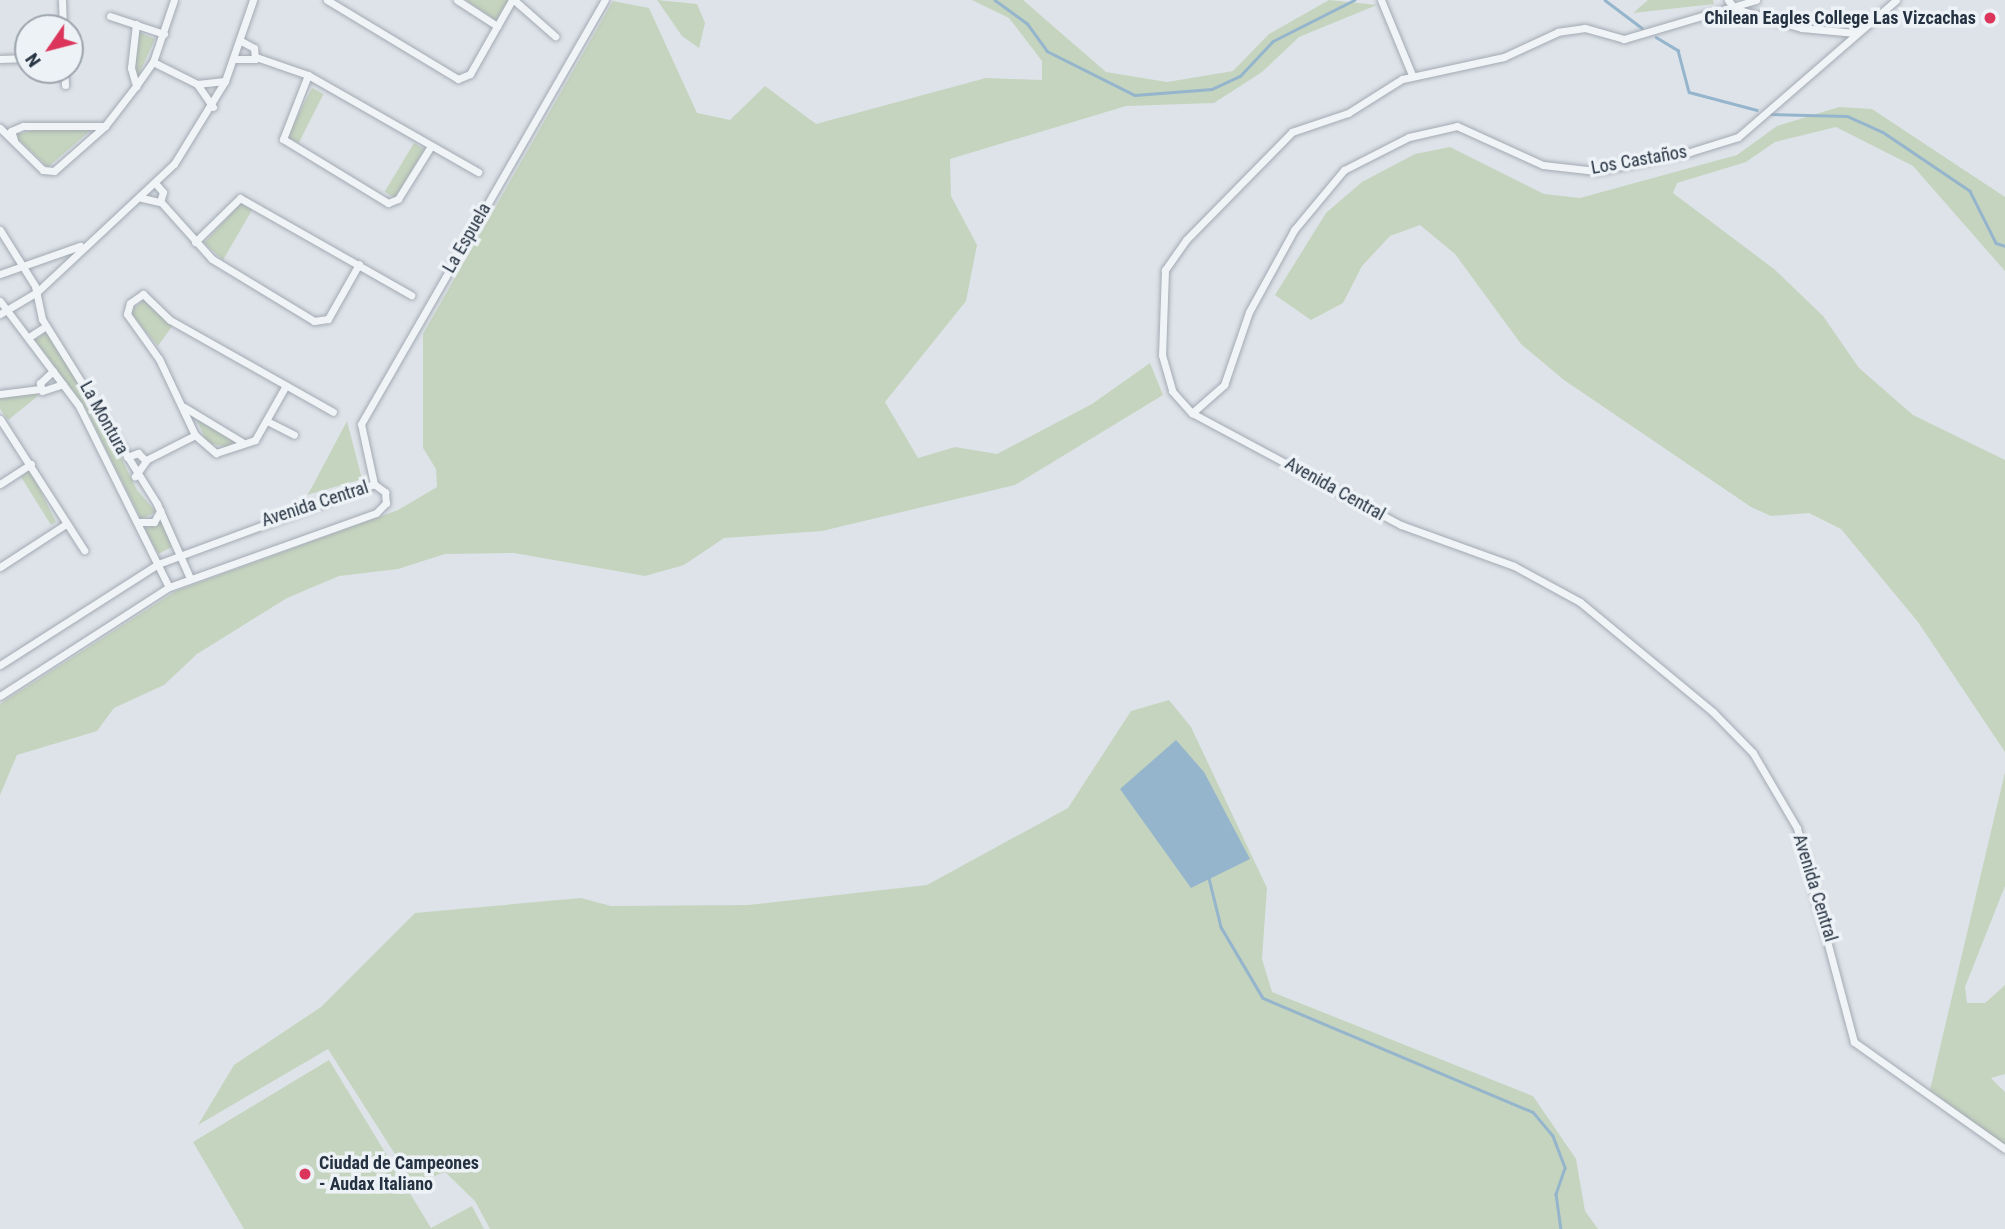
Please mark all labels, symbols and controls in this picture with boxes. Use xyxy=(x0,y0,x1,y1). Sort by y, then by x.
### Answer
place label: Chilean Eagles College Las Vizcachas xyxy=(1704,7,1976,29)
marker: Chilean Eagles College Las Vizcachas xyxy=(1982,10,1998,26)
north arrow xyxy=(14,14,84,84)
text: N xyxy=(20,49,46,72)
street label: Los Castaños xyxy=(1589,141,1689,179)
street label: La Espuela xyxy=(438,199,496,277)
street label: La Montura xyxy=(75,378,133,458)
street label: Avenida Central xyxy=(1281,453,1389,525)
street label: Avenida Central xyxy=(259,477,371,531)
street label: Avenida Central xyxy=(1788,832,1842,944)
place label: Ciudad de Campeones - Audax Italiano xyxy=(319,1153,479,1196)
marker: Ciudad de Campeones - Audax Italiano xyxy=(297,1166,313,1182)

